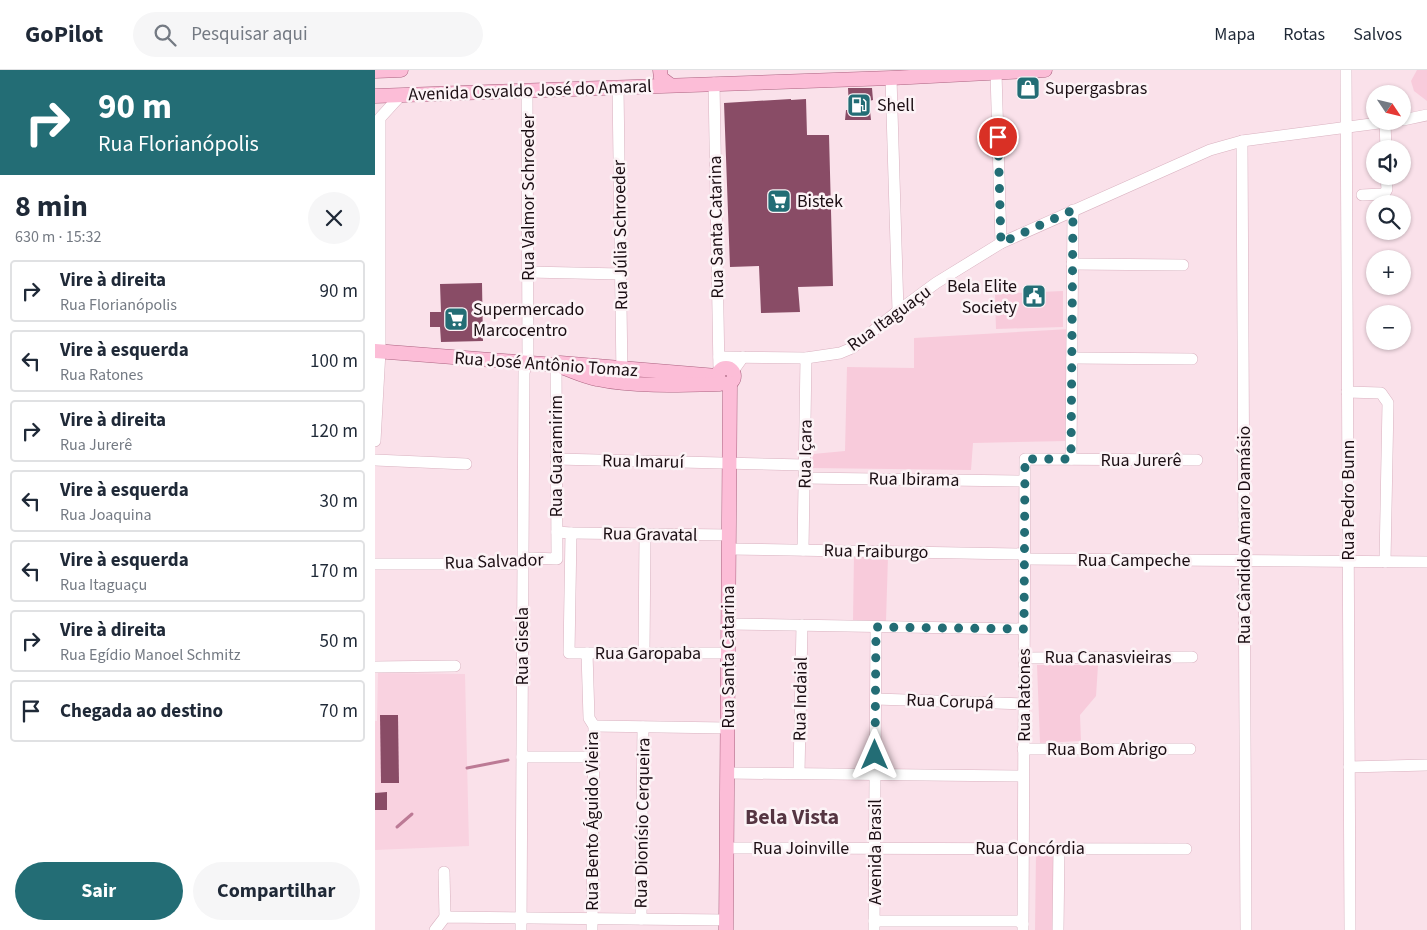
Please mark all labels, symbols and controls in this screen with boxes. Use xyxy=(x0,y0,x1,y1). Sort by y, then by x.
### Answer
search box xyxy=(133,12,483,57)
text: GoPilot xyxy=(25,17,103,52)
icon: search xyxy=(151,21,179,49)
text: Pesquisar aqui xyxy=(191,21,308,48)
text: Mapa xyxy=(1214,22,1255,47)
text: Rotas xyxy=(1283,22,1325,47)
text: Salvos xyxy=(1353,22,1402,47)
street label: Avenida Osvaldo José do Amaral xyxy=(408,74,652,107)
shop icon: Supergasbras xyxy=(1015,75,1041,101)
place label: Supergasbras xyxy=(1045,76,1147,101)
text: 90 m xyxy=(98,82,172,132)
north arrow xyxy=(1366,85,1411,130)
map controls xyxy=(1366,85,1411,350)
icon: right xyxy=(15,90,80,155)
fuel station icon: Shell xyxy=(846,92,872,118)
place label: Shell xyxy=(877,93,915,118)
street label: Rua Valmor Schroeder xyxy=(516,113,541,281)
pin xyxy=(977,116,1019,158)
icon: arrive xyxy=(984,123,1012,151)
text: Rua Florianópolis xyxy=(98,128,259,160)
button: sound xyxy=(1366,140,1411,185)
street label: Rua Santa Catarina xyxy=(703,155,730,299)
street label: Rua Júlia Schroeder xyxy=(607,159,634,310)
text: 8 min xyxy=(15,185,88,228)
supermarket icon: Bistek xyxy=(766,188,792,214)
place label: Bistek xyxy=(797,189,843,214)
button: close xyxy=(308,192,360,244)
button: search xyxy=(1366,195,1411,240)
text: 630 m · 15:32 xyxy=(15,226,102,248)
button: + xyxy=(1366,250,1411,295)
text: Vire à direita xyxy=(60,267,166,294)
place label: Bela Elite Society xyxy=(947,274,1018,320)
icon: right xyxy=(17,277,45,305)
text: 90 m xyxy=(320,278,358,305)
street label: Rua Itaguaçu xyxy=(842,279,936,357)
public building icon: Bela Elite Society xyxy=(1021,283,1047,309)
text: Rua Florianópolis xyxy=(60,294,177,316)
place label: Supermercado Marcocentro xyxy=(473,297,584,343)
button: − xyxy=(1366,305,1411,350)
supermarket icon: Supermercado Marcocentro xyxy=(443,306,469,332)
text: Vire à esquerda xyxy=(60,337,189,364)
street label: Rua José Antônio Tomaz xyxy=(453,346,639,383)
icon: left xyxy=(17,347,45,375)
text: 100 m xyxy=(310,348,358,375)
text: Rua Ratones xyxy=(60,364,143,386)
street label: Rua Guaramirim xyxy=(544,395,569,517)
text: Vire à direita xyxy=(60,407,166,434)
icon: right xyxy=(17,417,45,445)
text: 120 m xyxy=(310,418,358,445)
street label: Rua Içara xyxy=(792,419,819,489)
street label: Rua Cândido Amaro Damásio xyxy=(1232,426,1257,644)
text: Rua Jurerê xyxy=(60,434,132,456)
street label: Rua Pedro Bunn xyxy=(1336,440,1361,560)
street label: Rua Imaruí xyxy=(602,448,685,475)
street label: Rua Jurerê xyxy=(1100,448,1182,473)
street label: Rua Ibirama xyxy=(868,466,960,493)
text: Vire à esquerda xyxy=(60,477,189,504)
icon: left xyxy=(17,487,45,515)
text: 30 m xyxy=(320,488,358,515)
text: Rua Joaquina xyxy=(60,504,152,526)
street label: Rua Gravatal xyxy=(602,521,698,548)
street label: Rua Fraiburgo xyxy=(823,538,929,565)
text: Vire à esquerda xyxy=(60,547,189,574)
street label: Rua Salvador xyxy=(444,547,545,576)
street label: Rua Campeche xyxy=(1078,548,1190,573)
icon: left xyxy=(17,557,45,585)
text: 170 m xyxy=(310,558,358,585)
text: Rua Itaguaçu xyxy=(60,574,147,596)
street label: Rua Santa Catarina xyxy=(716,585,741,729)
street label: Rua Gisela xyxy=(510,607,535,685)
text: Vire à direita xyxy=(60,617,166,644)
icon: right xyxy=(17,627,45,655)
text: 50 m xyxy=(320,628,358,655)
street label: Rua Garopaba xyxy=(595,641,701,666)
text: Rua Egídio Manoel Schmitz xyxy=(60,644,240,666)
street label: Rua Canasvieiras xyxy=(1044,645,1172,670)
street label: Rua Ratones xyxy=(1012,648,1037,742)
street label: Rua Indaial xyxy=(787,657,814,741)
street label: Rua Corupá xyxy=(906,687,994,716)
icon: arrive xyxy=(17,697,45,725)
text: Chegada ao destino xyxy=(60,698,223,725)
text: 70 m xyxy=(320,698,358,725)
position arrow xyxy=(848,728,900,780)
street label: Rua Bento Águido Vieira xyxy=(580,731,605,911)
street label: Rua Dionísio Cerqueira xyxy=(629,737,656,909)
street label: Rua Bom Abrigo xyxy=(1047,737,1167,762)
street label: Avenida Brasil xyxy=(863,799,888,905)
district label: Bela Vista xyxy=(745,801,839,833)
street label: Rua Joinville xyxy=(753,836,849,861)
street label: Rua Concórdia xyxy=(975,836,1085,861)
button: Sair xyxy=(15,862,183,920)
button: Compartilhar xyxy=(193,862,360,920)

